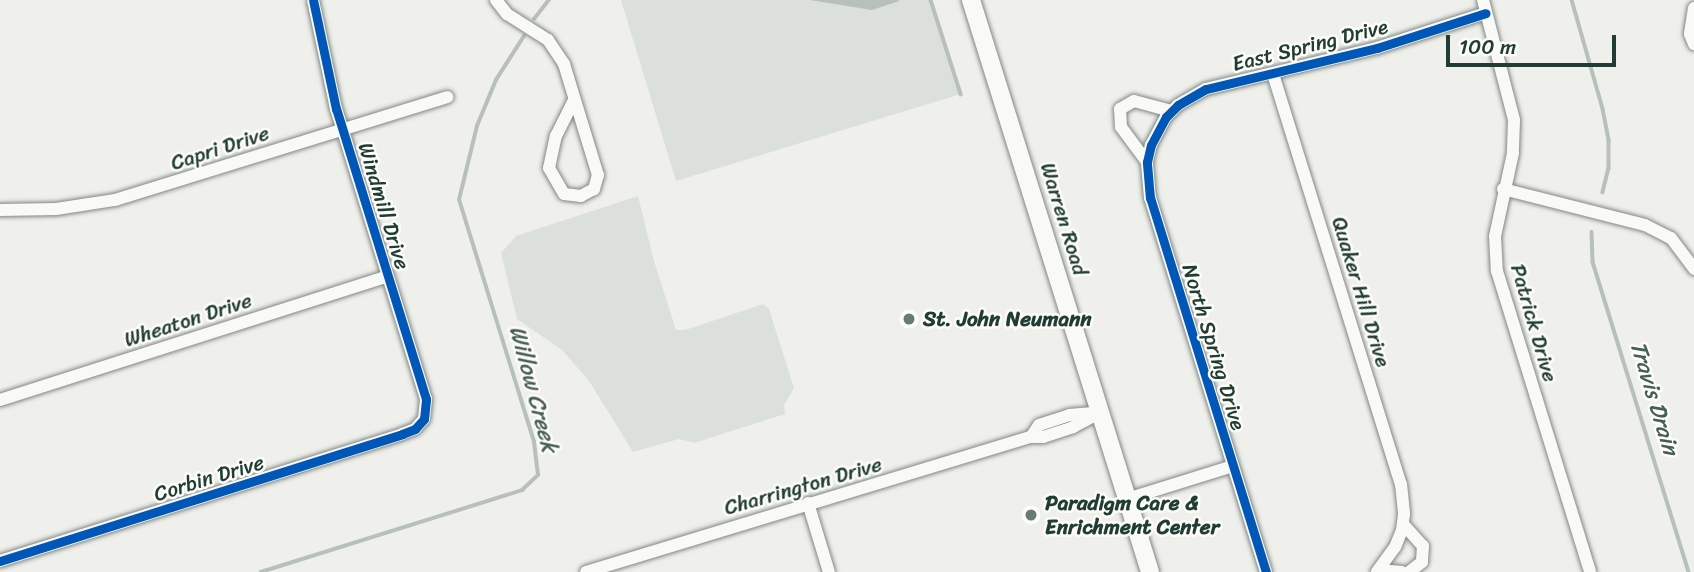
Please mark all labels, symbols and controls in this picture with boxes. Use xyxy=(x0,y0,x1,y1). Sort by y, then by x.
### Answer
street label: East Spring Drive xyxy=(1229,13,1391,77)
scale bar xyxy=(1449,21,1619,65)
text: 100 m xyxy=(1459,28,1516,66)
street label: Capri Drive xyxy=(168,120,272,176)
street label: Windmill Drive xyxy=(353,140,415,272)
street label: Warren Road xyxy=(1035,160,1093,278)
street label: Quaker Hill Drive xyxy=(1326,214,1396,370)
street label: North Spring Drive xyxy=(1177,261,1251,433)
street label: Patrick Drive xyxy=(1505,261,1563,385)
street label: Wheaton Drive xyxy=(121,288,255,352)
place label: St. John Neumann xyxy=(923,306,1091,332)
marker: St. John Neumann xyxy=(901,311,917,327)
water label: Willow Creek xyxy=(503,322,563,456)
water label: Travis Drain xyxy=(1624,338,1684,458)
street label: Corbin Drive xyxy=(151,449,267,507)
street label: Charrington Drive xyxy=(721,451,885,521)
place label: Paradigm Care & Enrichment Center xyxy=(1045,490,1221,540)
marker: Paradigm Care & Enrichment Center xyxy=(1023,507,1039,523)

